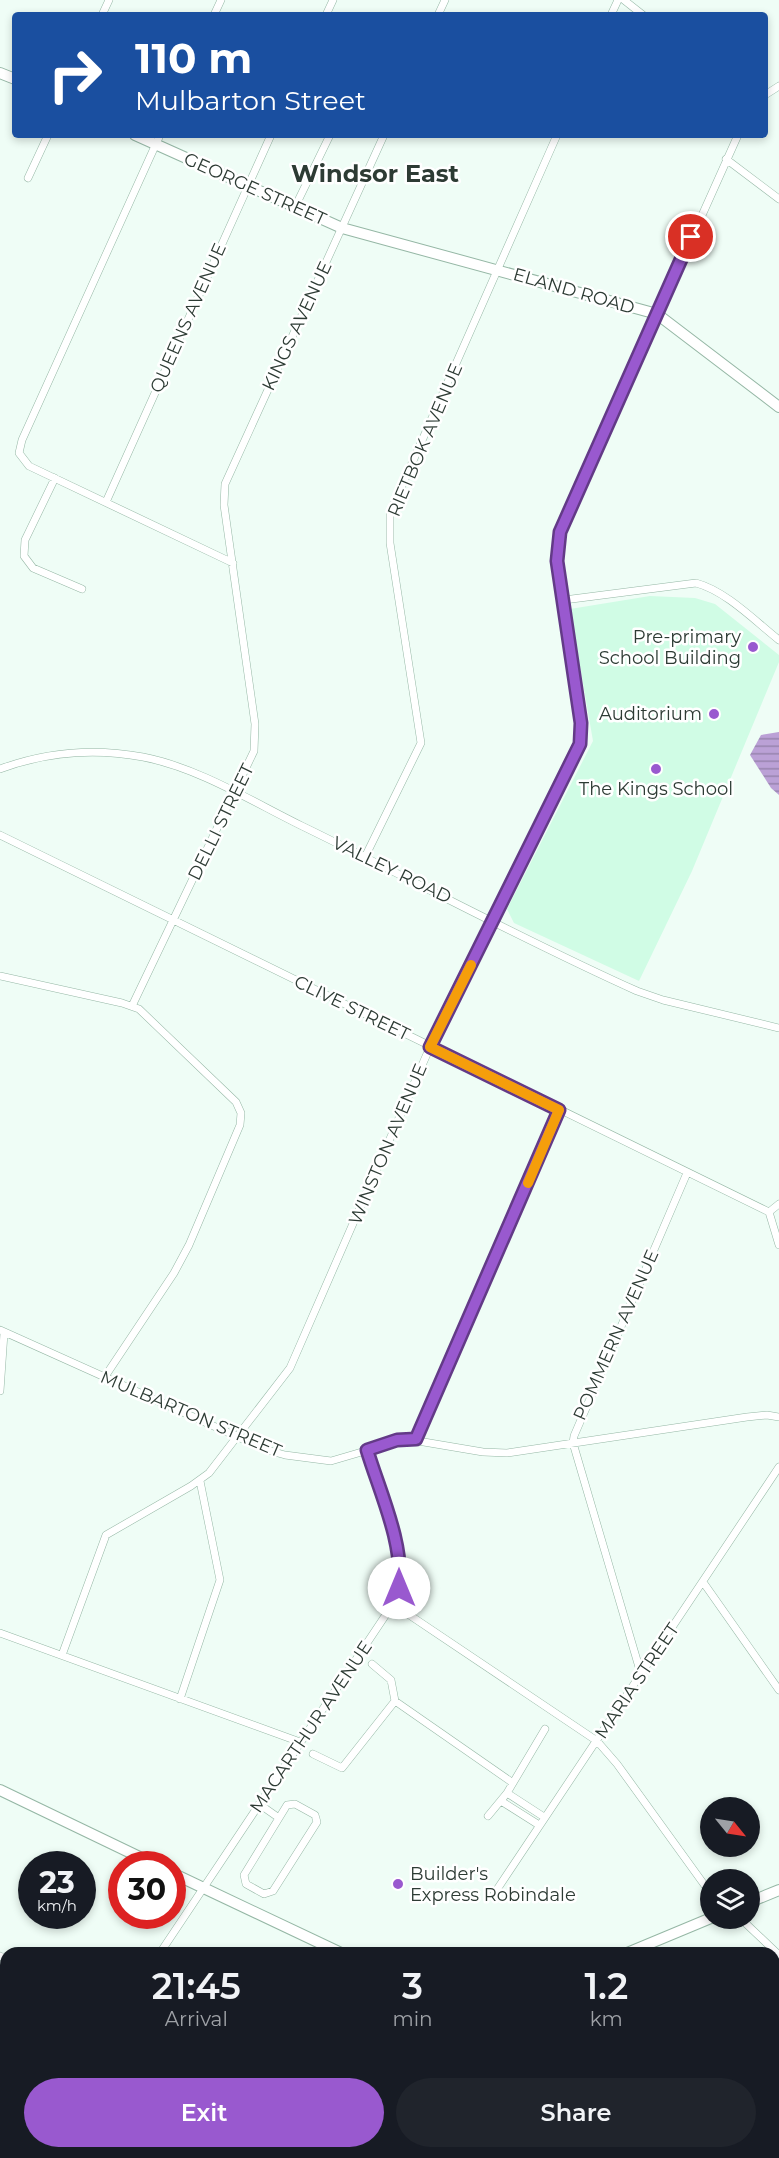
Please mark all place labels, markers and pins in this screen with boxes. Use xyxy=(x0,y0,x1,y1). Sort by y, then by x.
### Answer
pin xyxy=(665,211,716,262)
place label: Pre-primary School Building xyxy=(599,626,741,669)
marker: Pre-primary School Building xyxy=(746,640,760,654)
place label: Auditorium xyxy=(599,703,702,725)
marker: Auditorium xyxy=(707,707,721,721)
marker: The Kings School xyxy=(649,762,663,776)
place label: The Kings School xyxy=(579,778,733,800)
place label: Builder's Express Robindale xyxy=(410,1863,576,1906)
marker: Builder's Express Robindale xyxy=(391,1877,405,1891)

